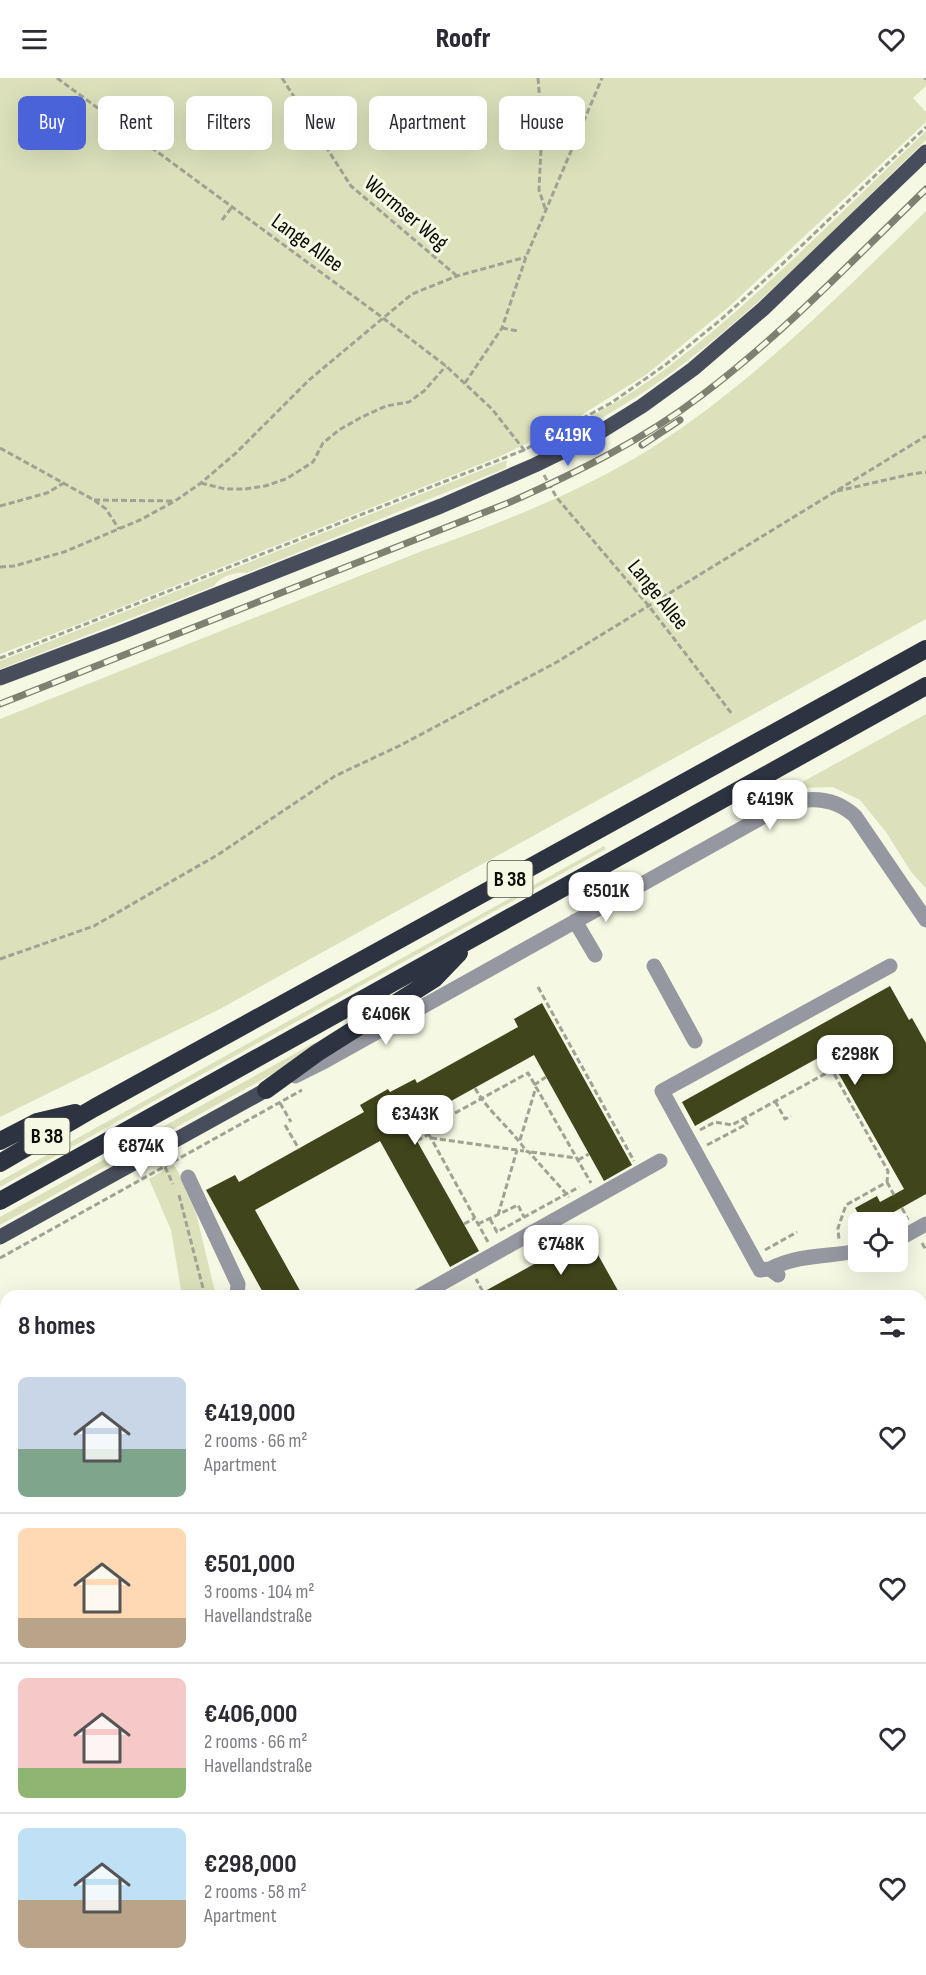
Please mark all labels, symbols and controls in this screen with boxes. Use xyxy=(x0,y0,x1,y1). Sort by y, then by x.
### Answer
icon: menu xyxy=(18,23,51,56)
text: Roofr xyxy=(436,23,490,55)
icon: heart xyxy=(875,23,908,56)
chip: Buy xyxy=(18,96,86,150)
chip: Rent xyxy=(98,96,174,150)
chip: Filters xyxy=(186,96,272,150)
chip: New xyxy=(284,96,357,150)
chip: Apartment xyxy=(369,96,487,150)
chip: House xyxy=(499,96,585,150)
street label: Wormser Weg xyxy=(358,170,454,256)
street label: Lange Allee xyxy=(266,208,348,278)
pin: €419K xyxy=(526,416,610,467)
text: €419K xyxy=(544,423,592,447)
street label: Lange Allee xyxy=(621,554,694,636)
pin: €419K xyxy=(728,780,812,831)
text: €419K xyxy=(746,787,794,811)
road number: B 38 xyxy=(488,861,532,897)
pin: €501K xyxy=(564,872,648,923)
text: €501K xyxy=(583,879,629,903)
pin: €406K xyxy=(344,995,428,1046)
text: €406K xyxy=(362,1002,410,1026)
pin: €298K xyxy=(813,1035,897,1086)
text: €298K xyxy=(831,1042,879,1066)
pin: €343K xyxy=(373,1095,457,1146)
text: €343K xyxy=(391,1102,439,1126)
road number: B 38 xyxy=(24,1118,70,1154)
pin: €874K xyxy=(99,1127,183,1178)
text: €874K xyxy=(118,1134,164,1158)
map controls xyxy=(848,1212,908,1272)
button: locate xyxy=(848,1212,908,1272)
pin: €748K xyxy=(519,1225,603,1276)
text: €748K xyxy=(538,1232,584,1256)
icon: filters xyxy=(876,1310,909,1343)
text: 8 homes xyxy=(18,1311,96,1342)
text: €419,000 xyxy=(204,1398,295,1429)
icon: home xyxy=(66,1401,138,1473)
icon: heart xyxy=(876,1421,909,1454)
text: 2 rooms · 66 m² xyxy=(204,1429,308,1453)
text: Apartment xyxy=(204,1453,277,1477)
text: €501,000 xyxy=(204,1549,295,1580)
icon: home xyxy=(66,1552,138,1624)
icon: heart xyxy=(876,1572,909,1605)
text: 3 rooms · 104 m² xyxy=(204,1580,314,1604)
text: Havellandstraße xyxy=(204,1604,312,1628)
text: €406,000 xyxy=(204,1699,297,1730)
icon: home xyxy=(66,1702,138,1774)
icon: heart xyxy=(876,1722,909,1755)
text: 2 rooms · 66 m² xyxy=(204,1730,308,1754)
text: Havellandstraße xyxy=(204,1754,312,1778)
text: €298,000 xyxy=(204,1849,297,1880)
icon: home xyxy=(66,1852,138,1924)
icon: heart xyxy=(876,1872,909,1905)
text: 2 rooms · 58 m² xyxy=(204,1880,307,1904)
text: Apartment xyxy=(204,1904,277,1928)

